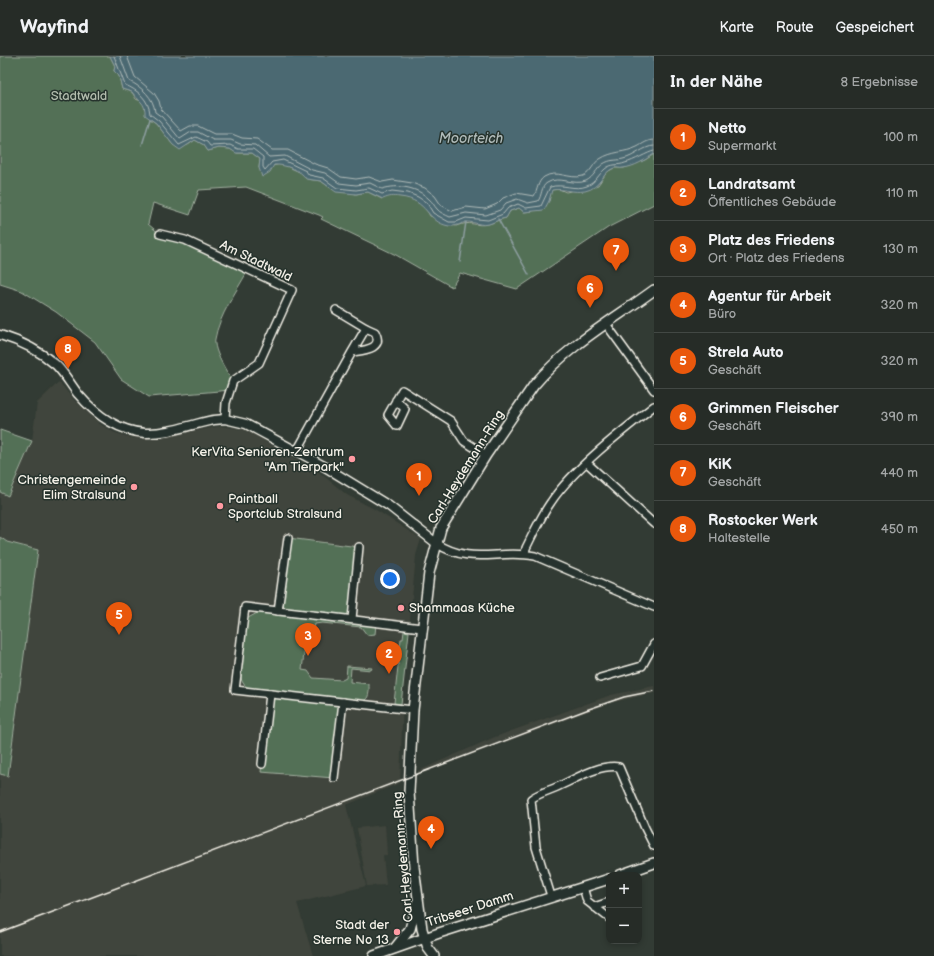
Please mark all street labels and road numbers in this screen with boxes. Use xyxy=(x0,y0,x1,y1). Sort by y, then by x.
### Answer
street label: Am Stadtwald xyxy=(217,237,295,285)
street label: Carl-Heydemann-Ring xyxy=(424,407,508,527)
street label: Carl-Heydemann-Ring xyxy=(389,791,417,923)
street label: Tribseer Damm xyxy=(425,887,516,931)

